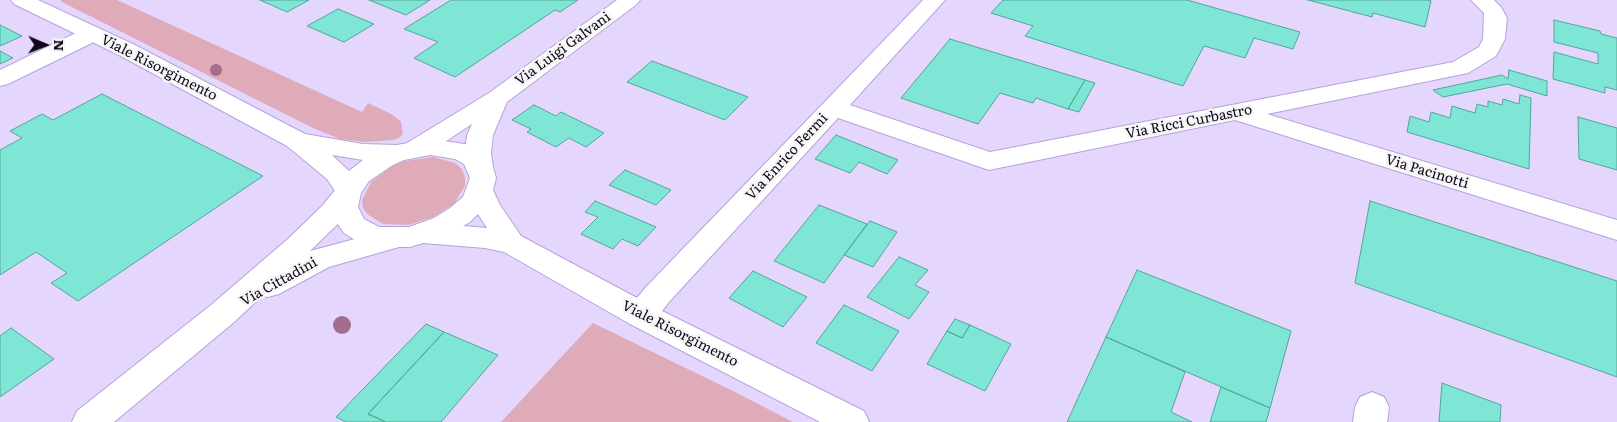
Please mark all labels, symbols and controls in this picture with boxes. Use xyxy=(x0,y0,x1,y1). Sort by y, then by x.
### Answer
street label: Via Luigi Galvani xyxy=(512,9,614,89)
north arrow xyxy=(20,20,70,70)
street label: Viale Risorgimento xyxy=(98,31,220,105)
text: N xyxy=(50,39,70,51)
street label: Via Ricci Curbastro xyxy=(1124,102,1254,142)
street label: Via Enrico Fermi xyxy=(743,110,831,204)
street label: Via Pacinotti xyxy=(1384,151,1470,193)
street label: Via Cittadini xyxy=(238,254,320,310)
street label: Viale Risorgimento xyxy=(619,297,741,371)

